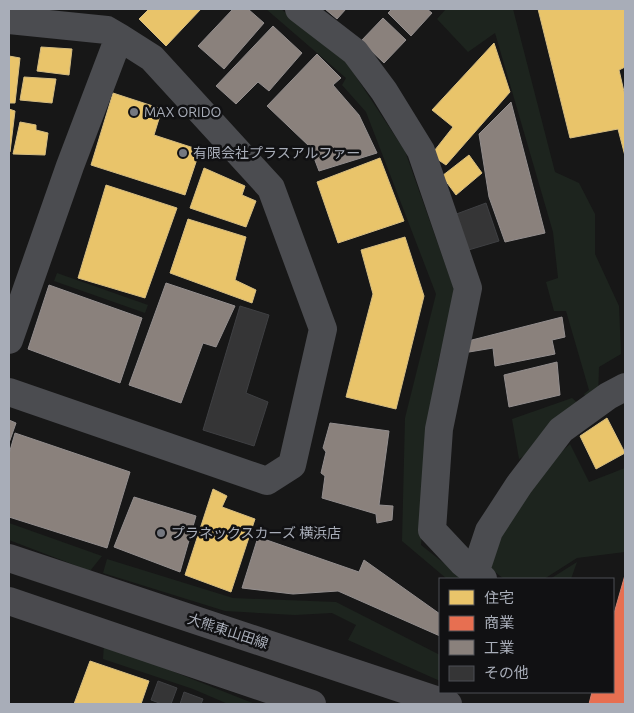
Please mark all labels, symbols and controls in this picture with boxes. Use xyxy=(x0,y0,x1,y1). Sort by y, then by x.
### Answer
place label: MAX ORIDO xyxy=(144,104,222,120)
marker: MAX ORIDO xyxy=(128,106,140,118)
place label: 有限会社プラスアルファー xyxy=(193,145,361,161)
marker: 有限会社プラスアルファー xyxy=(177,147,189,159)
place label: プラネックスカーズ 横浜店 xyxy=(171,525,341,541)
marker: プラネックスカーズ 横浜店 xyxy=(155,527,167,539)
legend xyxy=(439,578,614,693)
text: 住宅 xyxy=(484,589,514,606)
street label: 大熊東山田線 xyxy=(186,610,270,652)
text: 商業 xyxy=(484,614,514,631)
text: 工業 xyxy=(484,639,514,656)
text: その他 xyxy=(484,664,529,681)

